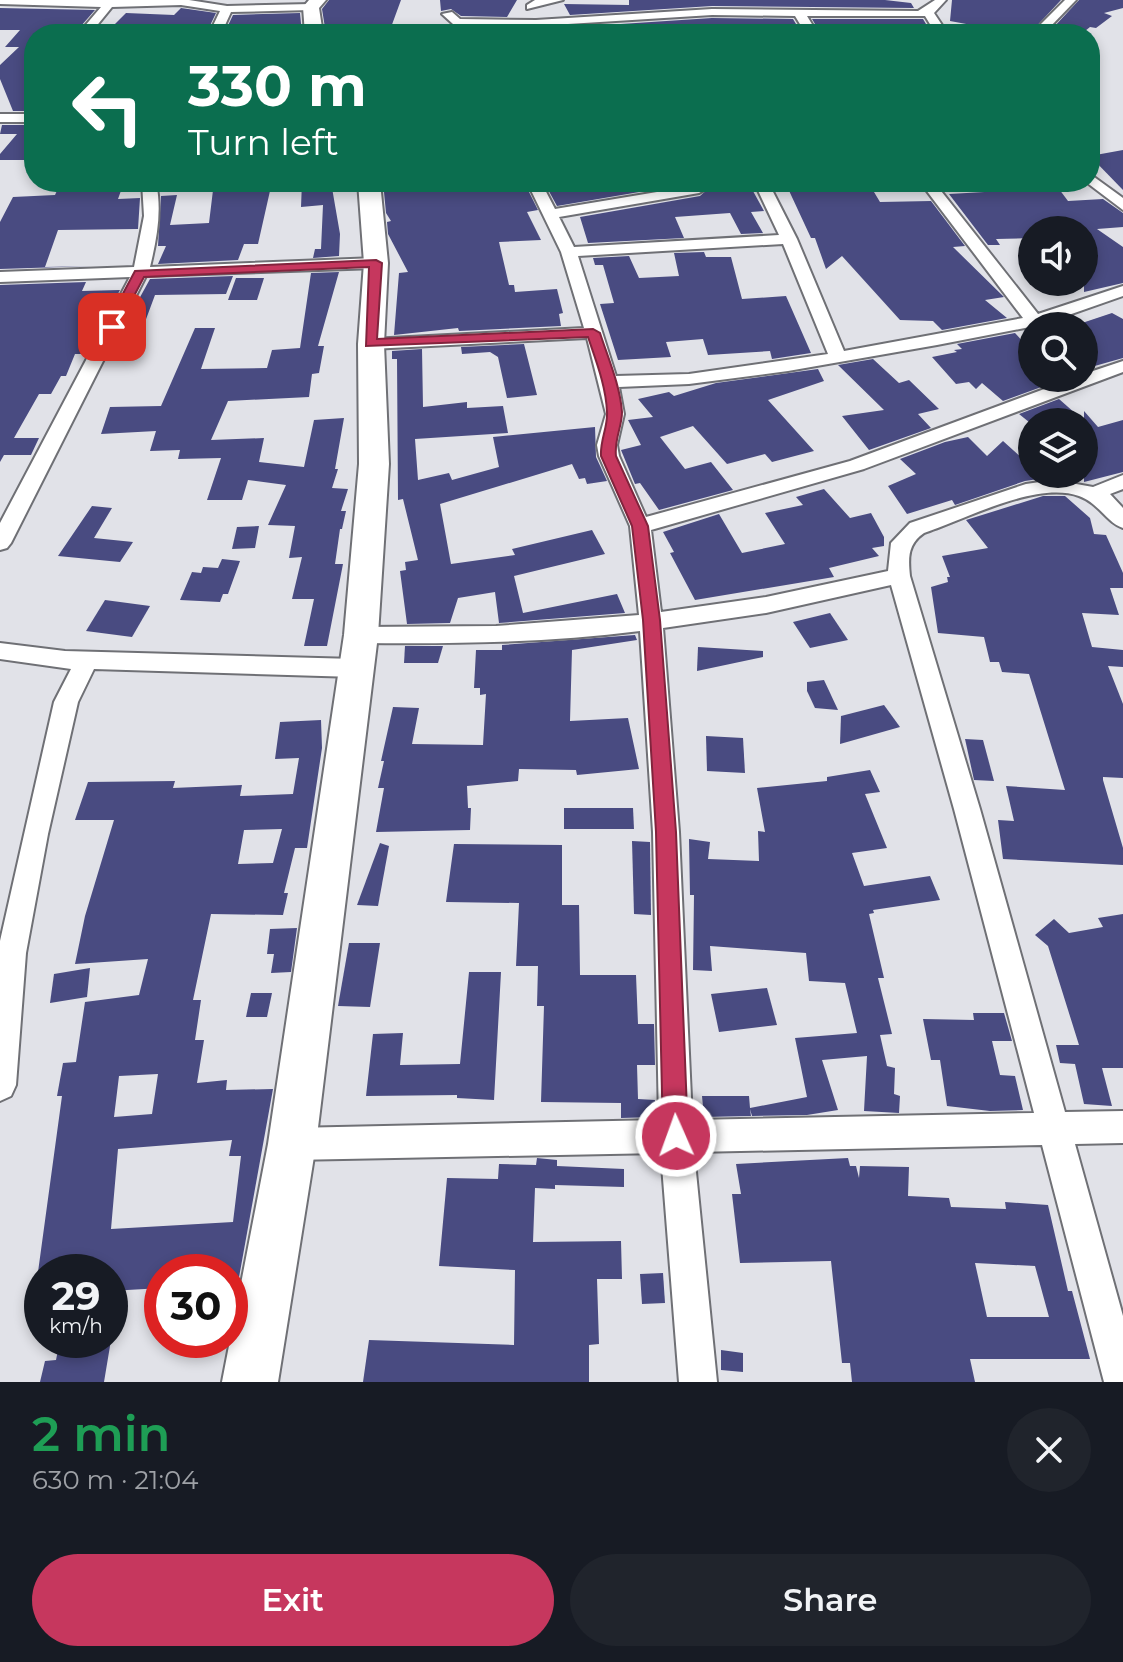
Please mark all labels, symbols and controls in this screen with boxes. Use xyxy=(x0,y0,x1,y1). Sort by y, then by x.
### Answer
text: 330 m xyxy=(188,52,367,120)
icon: left xyxy=(56,56,160,160)
text: Turn left xyxy=(188,120,339,164)
map controls xyxy=(1018,216,1098,488)
button: sound xyxy=(1018,216,1098,296)
pin xyxy=(78,293,146,361)
icon: arrive xyxy=(90,305,134,349)
button: search xyxy=(1018,312,1098,392)
button: layers xyxy=(1018,408,1098,488)
position arrow xyxy=(634,1094,718,1178)
speed limit sign: 30 xyxy=(144,1254,248,1358)
text: 29 xyxy=(51,1271,101,1320)
text: km/h xyxy=(49,1314,103,1338)
text: 2 min xyxy=(32,1405,170,1463)
button: close xyxy=(1007,1408,1091,1492)
text: 630 m · 21:04 xyxy=(32,1464,198,1496)
button: Exit xyxy=(32,1554,554,1646)
button: Share xyxy=(570,1554,1091,1646)

